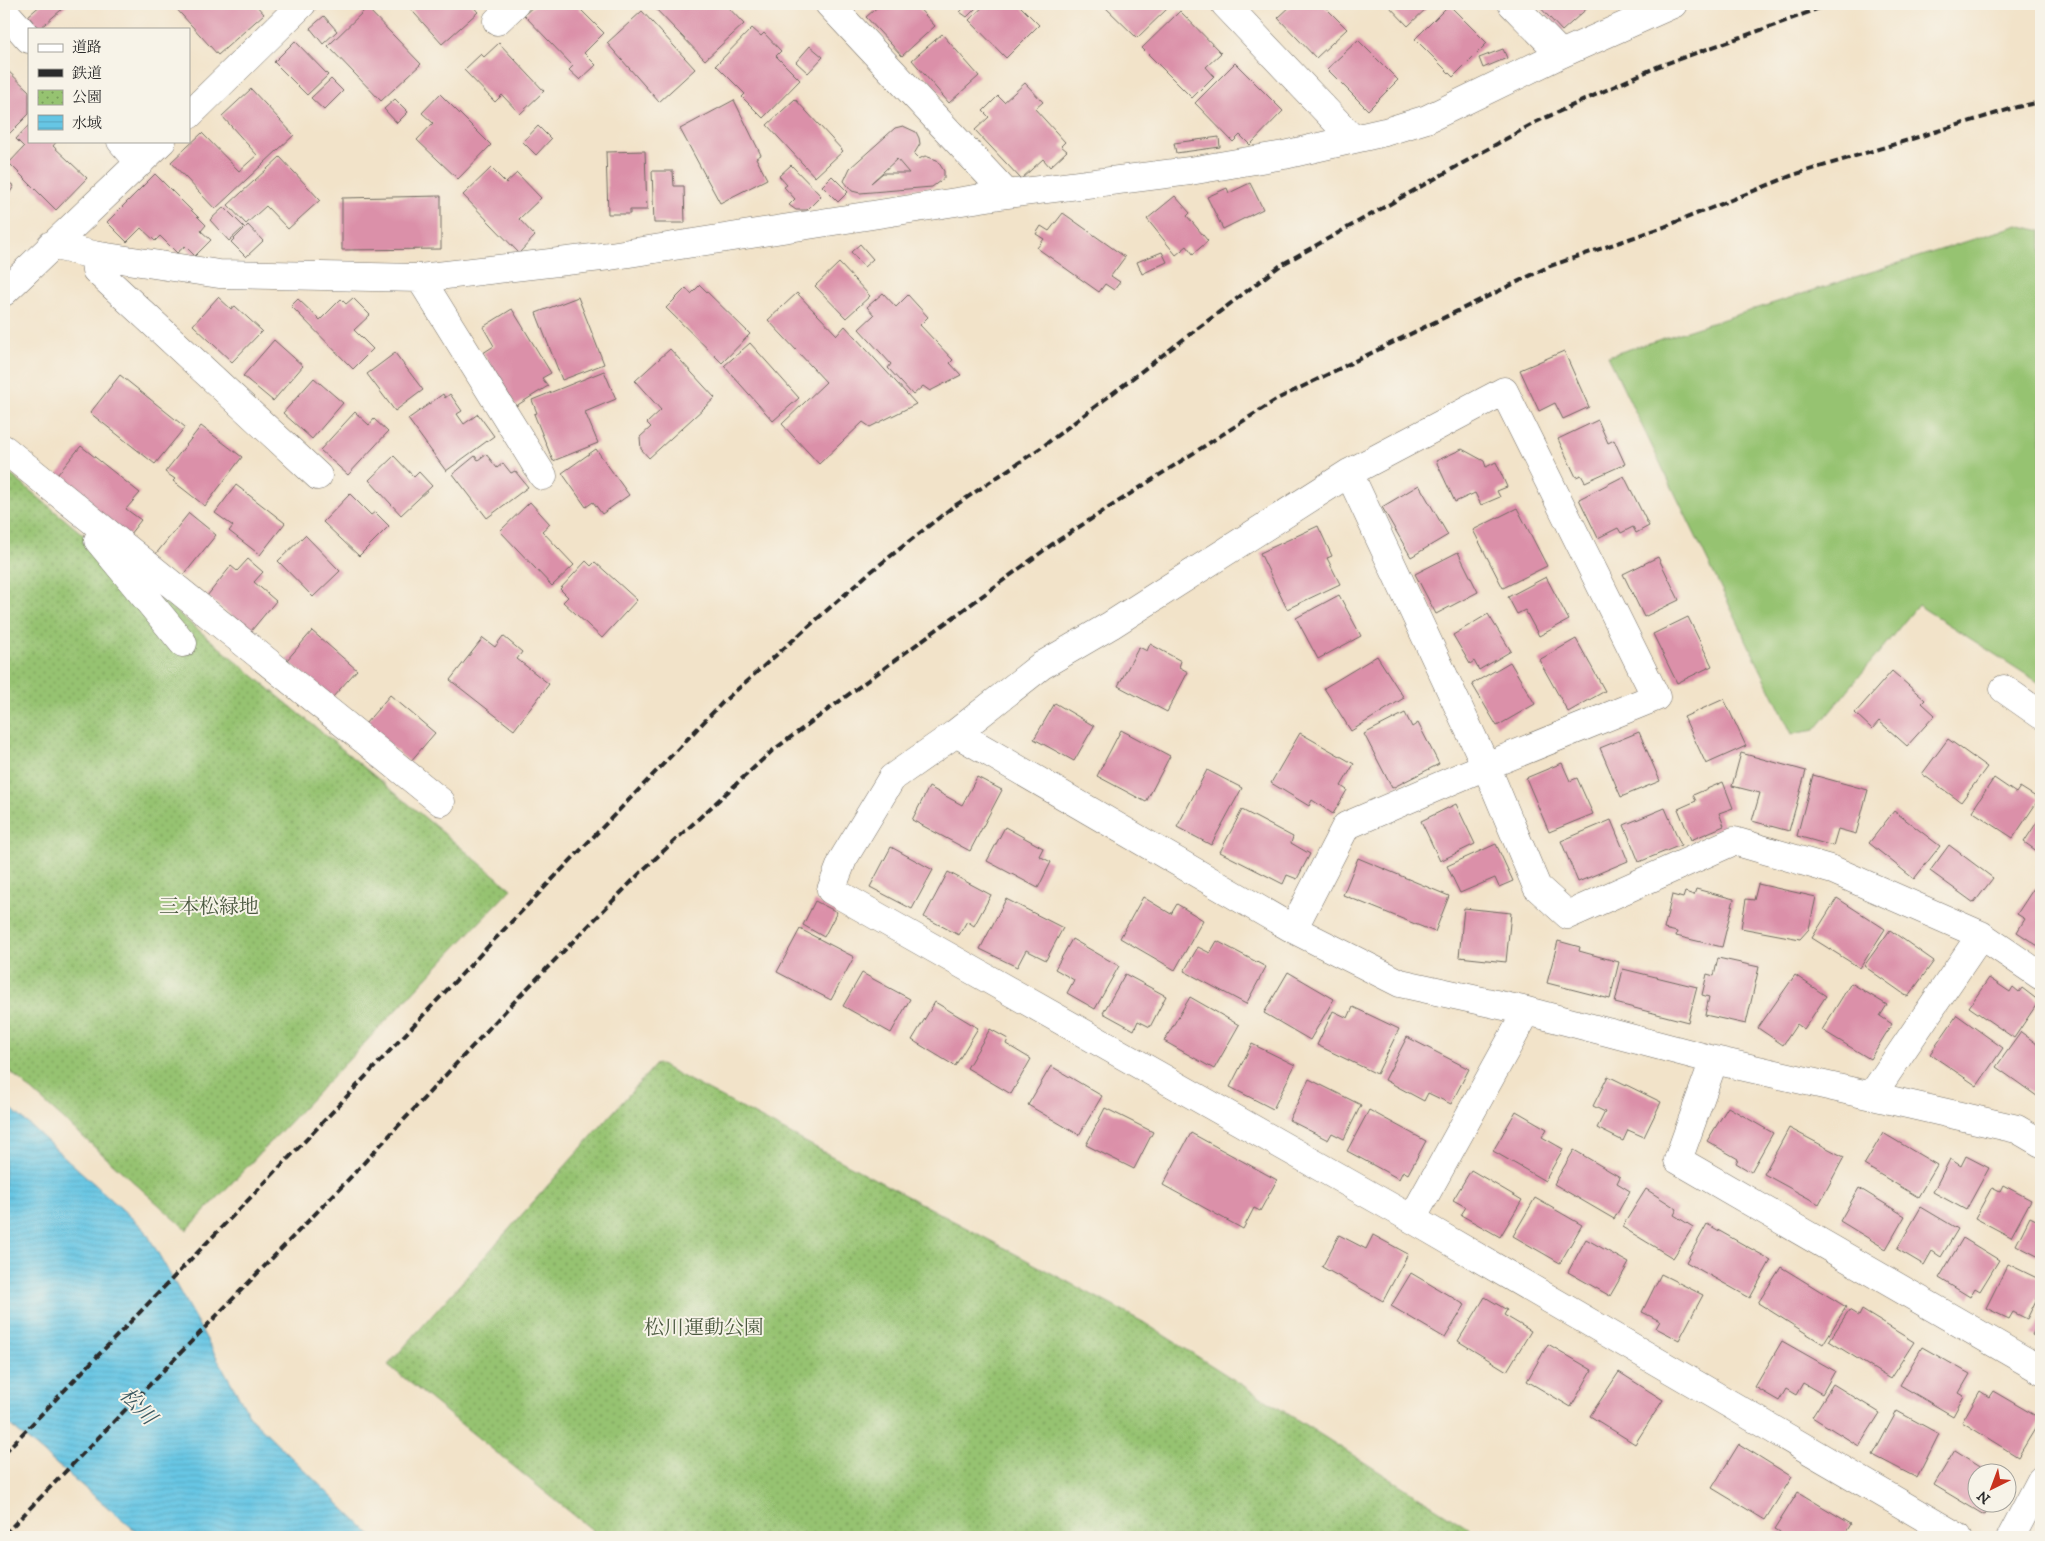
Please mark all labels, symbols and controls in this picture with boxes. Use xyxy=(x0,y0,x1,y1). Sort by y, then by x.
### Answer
legend xyxy=(28,28,190,142)
text: 道路 xyxy=(72,38,102,57)
text: 鉄道 xyxy=(72,64,102,83)
text: 公園 xyxy=(72,88,102,107)
text: 水域 xyxy=(72,114,102,133)
park label: 三本松緑地 xyxy=(159,895,259,920)
park label: 松川運動公園 xyxy=(644,1316,764,1341)
water label: 松川 xyxy=(113,1383,163,1432)
north arrow xyxy=(1968,1464,2018,1514)
text: N xyxy=(1973,1486,1994,1507)

